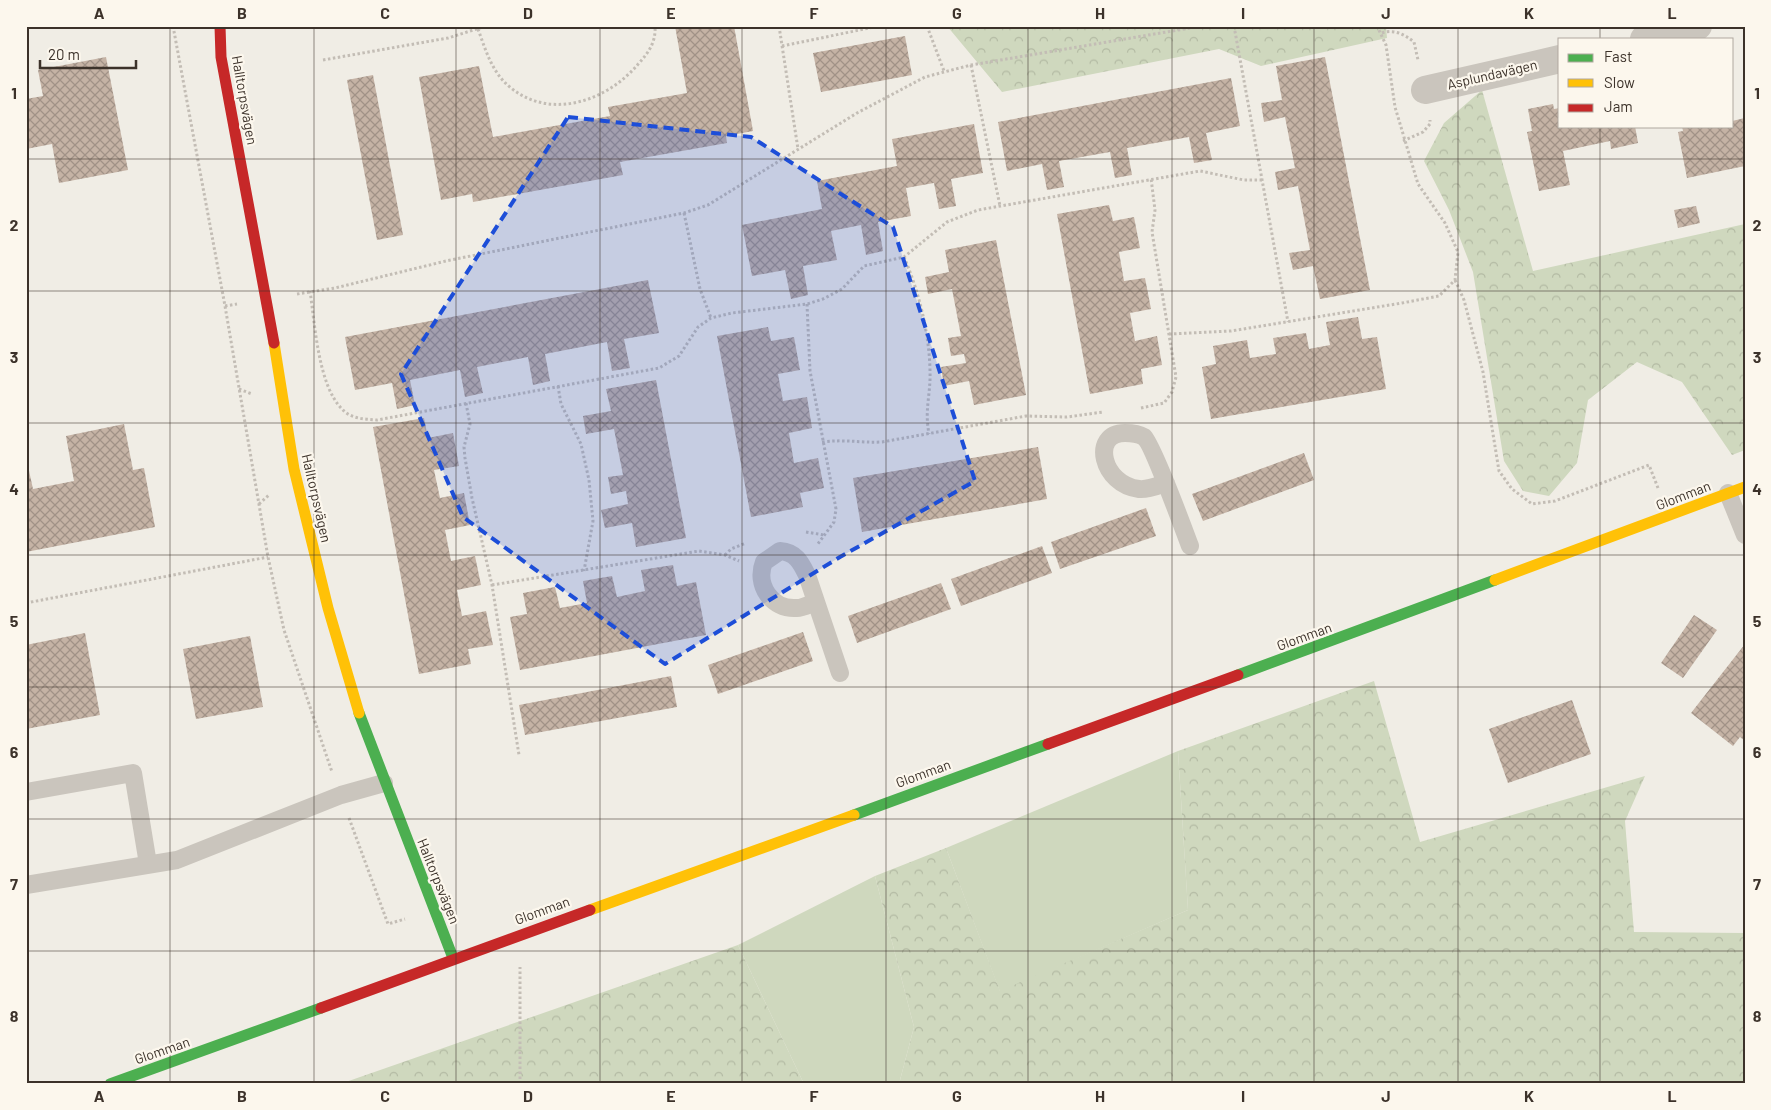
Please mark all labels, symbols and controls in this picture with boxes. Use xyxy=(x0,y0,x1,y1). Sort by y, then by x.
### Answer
text: A xyxy=(94,3,105,22)
text: B xyxy=(237,3,247,22)
text: C xyxy=(380,3,390,22)
text: D xyxy=(523,3,533,22)
text: E xyxy=(666,3,676,22)
text: F xyxy=(810,3,819,22)
text: G xyxy=(952,3,962,22)
text: H xyxy=(1095,3,1105,22)
text: I xyxy=(1241,3,1245,22)
text: J xyxy=(1381,3,1391,22)
text: K xyxy=(1524,3,1534,22)
text: L xyxy=(1667,3,1677,22)
scale bar xyxy=(40,38,136,70)
legend xyxy=(1558,38,1734,128)
text: 20 m xyxy=(48,45,80,63)
text: Fast xyxy=(1604,47,1632,65)
street label: Halltorpsvägen xyxy=(229,54,261,146)
street label: Asplundavägen xyxy=(1445,55,1539,93)
text: Slow xyxy=(1604,73,1635,91)
text: 1 xyxy=(11,83,17,102)
text: 1 xyxy=(1754,83,1760,102)
text: Jam xyxy=(1604,97,1633,115)
text: 2 xyxy=(10,215,19,234)
text: 2 xyxy=(1753,215,1762,234)
text: 3 xyxy=(10,347,18,366)
text: 3 xyxy=(1753,347,1761,366)
street label: Halltorpsvägen xyxy=(299,452,335,544)
street label: Glomman xyxy=(1653,477,1713,513)
text: 4 xyxy=(9,479,19,498)
text: 4 xyxy=(1752,479,1762,498)
text: 5 xyxy=(10,611,19,630)
text: 5 xyxy=(1753,611,1762,630)
street label: Glomman xyxy=(1274,618,1334,654)
text: 6 xyxy=(10,742,19,761)
text: 6 xyxy=(1753,742,1762,761)
street label: Glomman xyxy=(893,755,953,791)
street label: Halltorpsvägen xyxy=(414,836,464,926)
text: 7 xyxy=(10,874,18,893)
text: 7 xyxy=(1753,874,1761,893)
street label: Glomman xyxy=(512,892,572,928)
text: 8 xyxy=(10,1006,19,1025)
text: 8 xyxy=(1753,1006,1762,1025)
street label: Glomman xyxy=(132,1033,192,1067)
text: A xyxy=(94,1086,105,1105)
text: B xyxy=(237,1086,247,1105)
text: C xyxy=(380,1086,390,1105)
text: D xyxy=(523,1086,533,1105)
text: E xyxy=(666,1086,676,1105)
text: F xyxy=(810,1086,819,1105)
text: G xyxy=(952,1086,962,1105)
text: H xyxy=(1095,1086,1105,1105)
text: I xyxy=(1241,1086,1245,1105)
text: J xyxy=(1381,1086,1391,1105)
text: K xyxy=(1524,1086,1534,1105)
text: L xyxy=(1667,1086,1677,1105)

